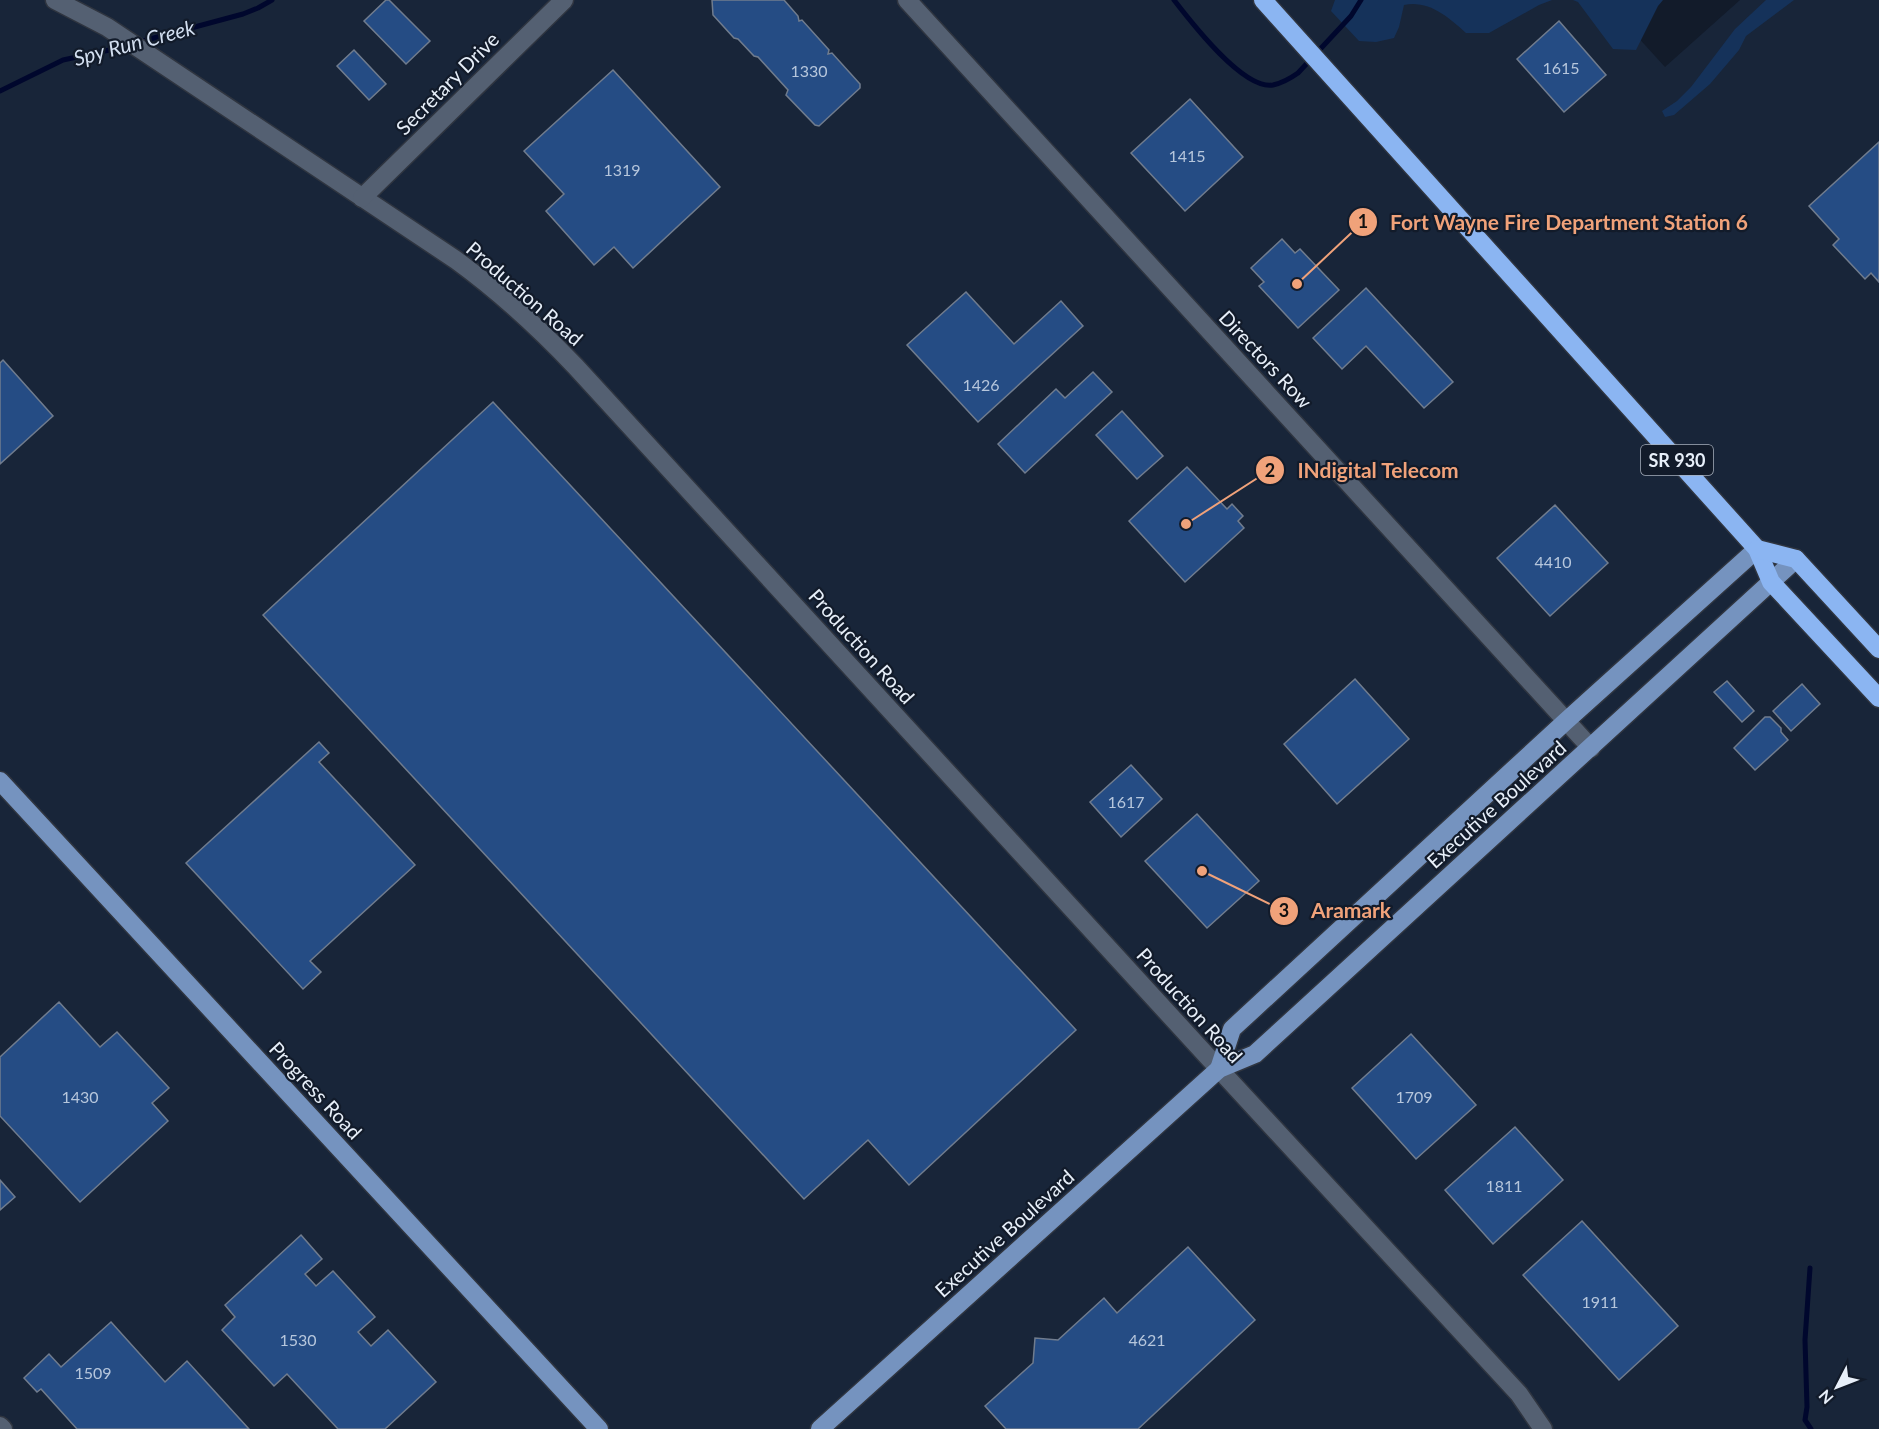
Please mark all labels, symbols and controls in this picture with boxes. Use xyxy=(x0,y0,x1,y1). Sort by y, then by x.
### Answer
water label: Spy Run Creek xyxy=(71,14,198,70)
street label: Secretary Drive xyxy=(391,27,503,139)
house number: 1615 xyxy=(1542,58,1580,77)
house number: 1330 xyxy=(790,61,828,80)
house number: 1415 xyxy=(1168,146,1206,165)
house number: 1319 xyxy=(603,160,641,179)
callout: Fort Wayne Fire Department Station 6 xyxy=(1348,203,1760,242)
text: Fort Wayne Fire Department Station 6 xyxy=(1390,209,1748,234)
text: 1 xyxy=(1358,210,1368,232)
street label: Production Road xyxy=(462,236,588,350)
street label: Directors Row xyxy=(1215,305,1318,413)
house number: 1426 xyxy=(962,375,1000,394)
road number: SR 930 xyxy=(1641,445,1713,475)
callout: INdigital Telecom xyxy=(1255,451,1471,490)
text: INdigital Telecom xyxy=(1297,457,1459,482)
text: 2 xyxy=(1265,459,1275,481)
house number: 4410 xyxy=(1534,552,1572,571)
street label: Production Road xyxy=(804,584,920,708)
street label: Executive Boulevard xyxy=(1422,735,1570,873)
house number: 1617 xyxy=(1107,792,1145,811)
callout: Aramark xyxy=(1269,891,1403,930)
text: Aramark xyxy=(1310,897,1392,922)
text: 3 xyxy=(1279,899,1289,921)
street label: Production Road xyxy=(1132,943,1248,1067)
street label: Progress Road xyxy=(265,1036,367,1144)
house number: 1430 xyxy=(61,1087,99,1106)
house number: 1709 xyxy=(1395,1087,1433,1106)
street label: Executive Boulevard xyxy=(930,1164,1078,1302)
house number: 1811 xyxy=(1485,1176,1523,1195)
house number: 1911 xyxy=(1581,1292,1619,1311)
house number: 1530 xyxy=(279,1330,317,1349)
house number: 4621 xyxy=(1128,1330,1166,1349)
north arrow xyxy=(1807,1357,1867,1417)
house number: 1509 xyxy=(74,1363,112,1382)
text: N xyxy=(1814,1386,1837,1408)

